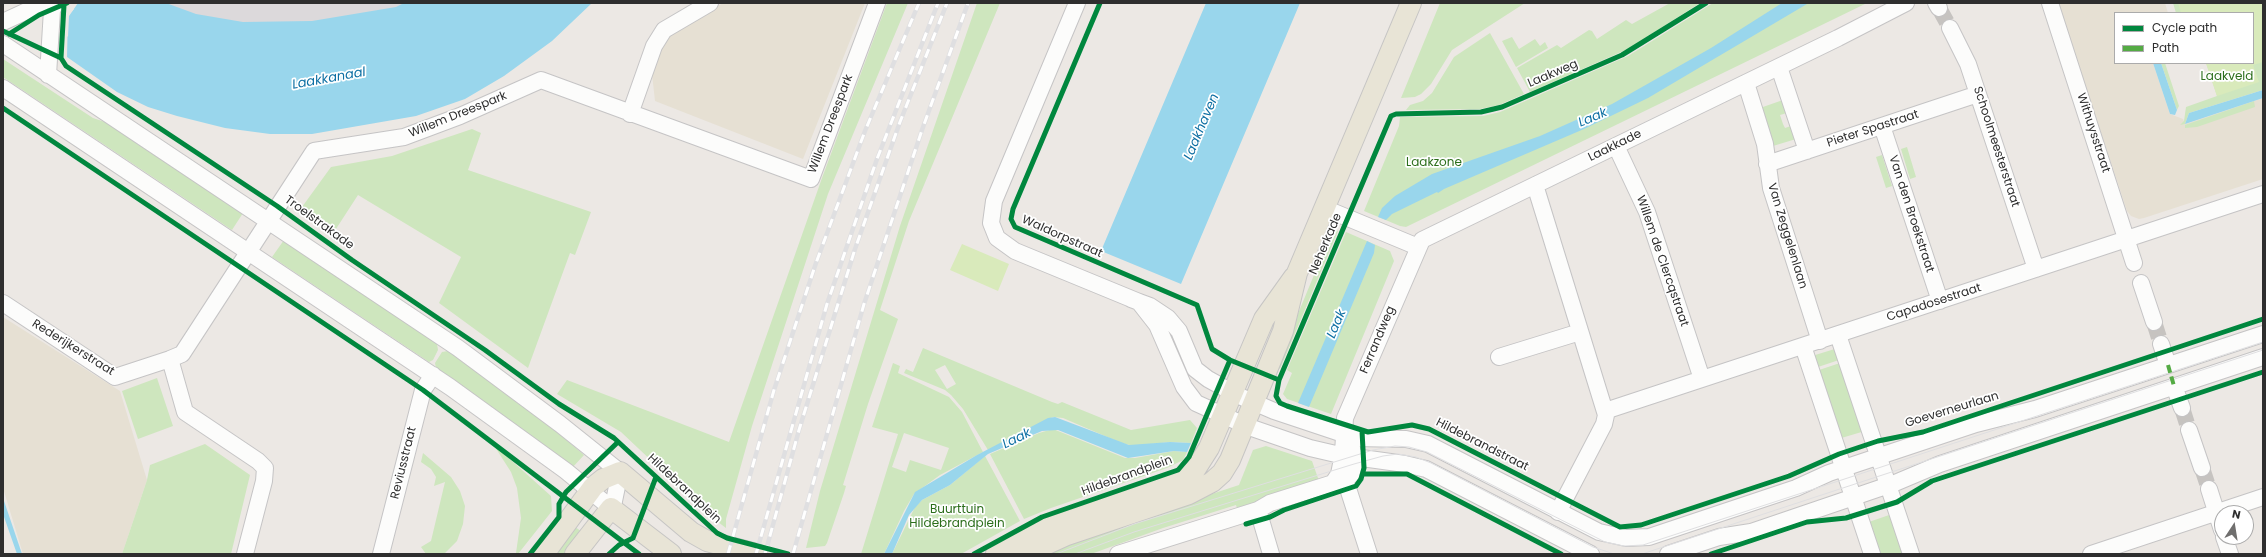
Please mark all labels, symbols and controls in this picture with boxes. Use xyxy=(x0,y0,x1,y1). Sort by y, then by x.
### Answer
legend xyxy=(2114,12,2254,64)
text: Cycle path xyxy=(2152,19,2217,36)
text: Path xyxy=(2152,39,2179,56)
street label: Laakweg xyxy=(1526,57,1580,91)
water label: Laakkanaal xyxy=(291,65,367,93)
park label: Laakveld xyxy=(2201,70,2253,84)
street label: Willem Dreespark xyxy=(806,73,856,175)
street label: Schoolmeesterstraat xyxy=(1970,85,2022,209)
street label: Willem Dreespark xyxy=(407,89,509,141)
water label: Laakhaven xyxy=(1181,91,1223,163)
street label: Withuysstraat xyxy=(2073,91,2113,175)
water label: Laak xyxy=(1576,105,1610,131)
street label: Pieter Spastraat xyxy=(1825,107,1921,151)
street label: Laakkade xyxy=(1586,127,1644,165)
street label: Van den Broekstraat xyxy=(1885,154,1937,274)
park label: Laakzone xyxy=(1406,156,1462,170)
street label: Van Zeggelenlaan xyxy=(1764,181,1810,291)
street label: Troelstrakade xyxy=(282,193,356,253)
street label: Willem de Clercqstraat xyxy=(1633,194,1691,328)
street label: Neherkade xyxy=(1307,211,1345,277)
street label: Waldorpstraat xyxy=(1019,213,1105,261)
street label: Capadosestraat xyxy=(1885,281,1983,325)
street label: Ferrandweg xyxy=(1357,304,1399,376)
water label: Laak xyxy=(1324,307,1350,341)
street label: Rederijkerstraat xyxy=(29,317,117,379)
street label: Goeverneurlaan xyxy=(1903,389,2001,431)
street label: Hildebrandstraat xyxy=(1433,415,1531,475)
street label: Reviusstraat xyxy=(388,425,420,501)
water label: Laak xyxy=(1000,425,1034,453)
street label: Hildebrandplein xyxy=(644,451,724,527)
street label: Hildebrandplein xyxy=(1080,453,1174,499)
park label: Buurttuin Hildebrandplein xyxy=(909,503,1005,531)
north arrow xyxy=(2214,505,2254,545)
text: N xyxy=(2231,506,2242,523)

